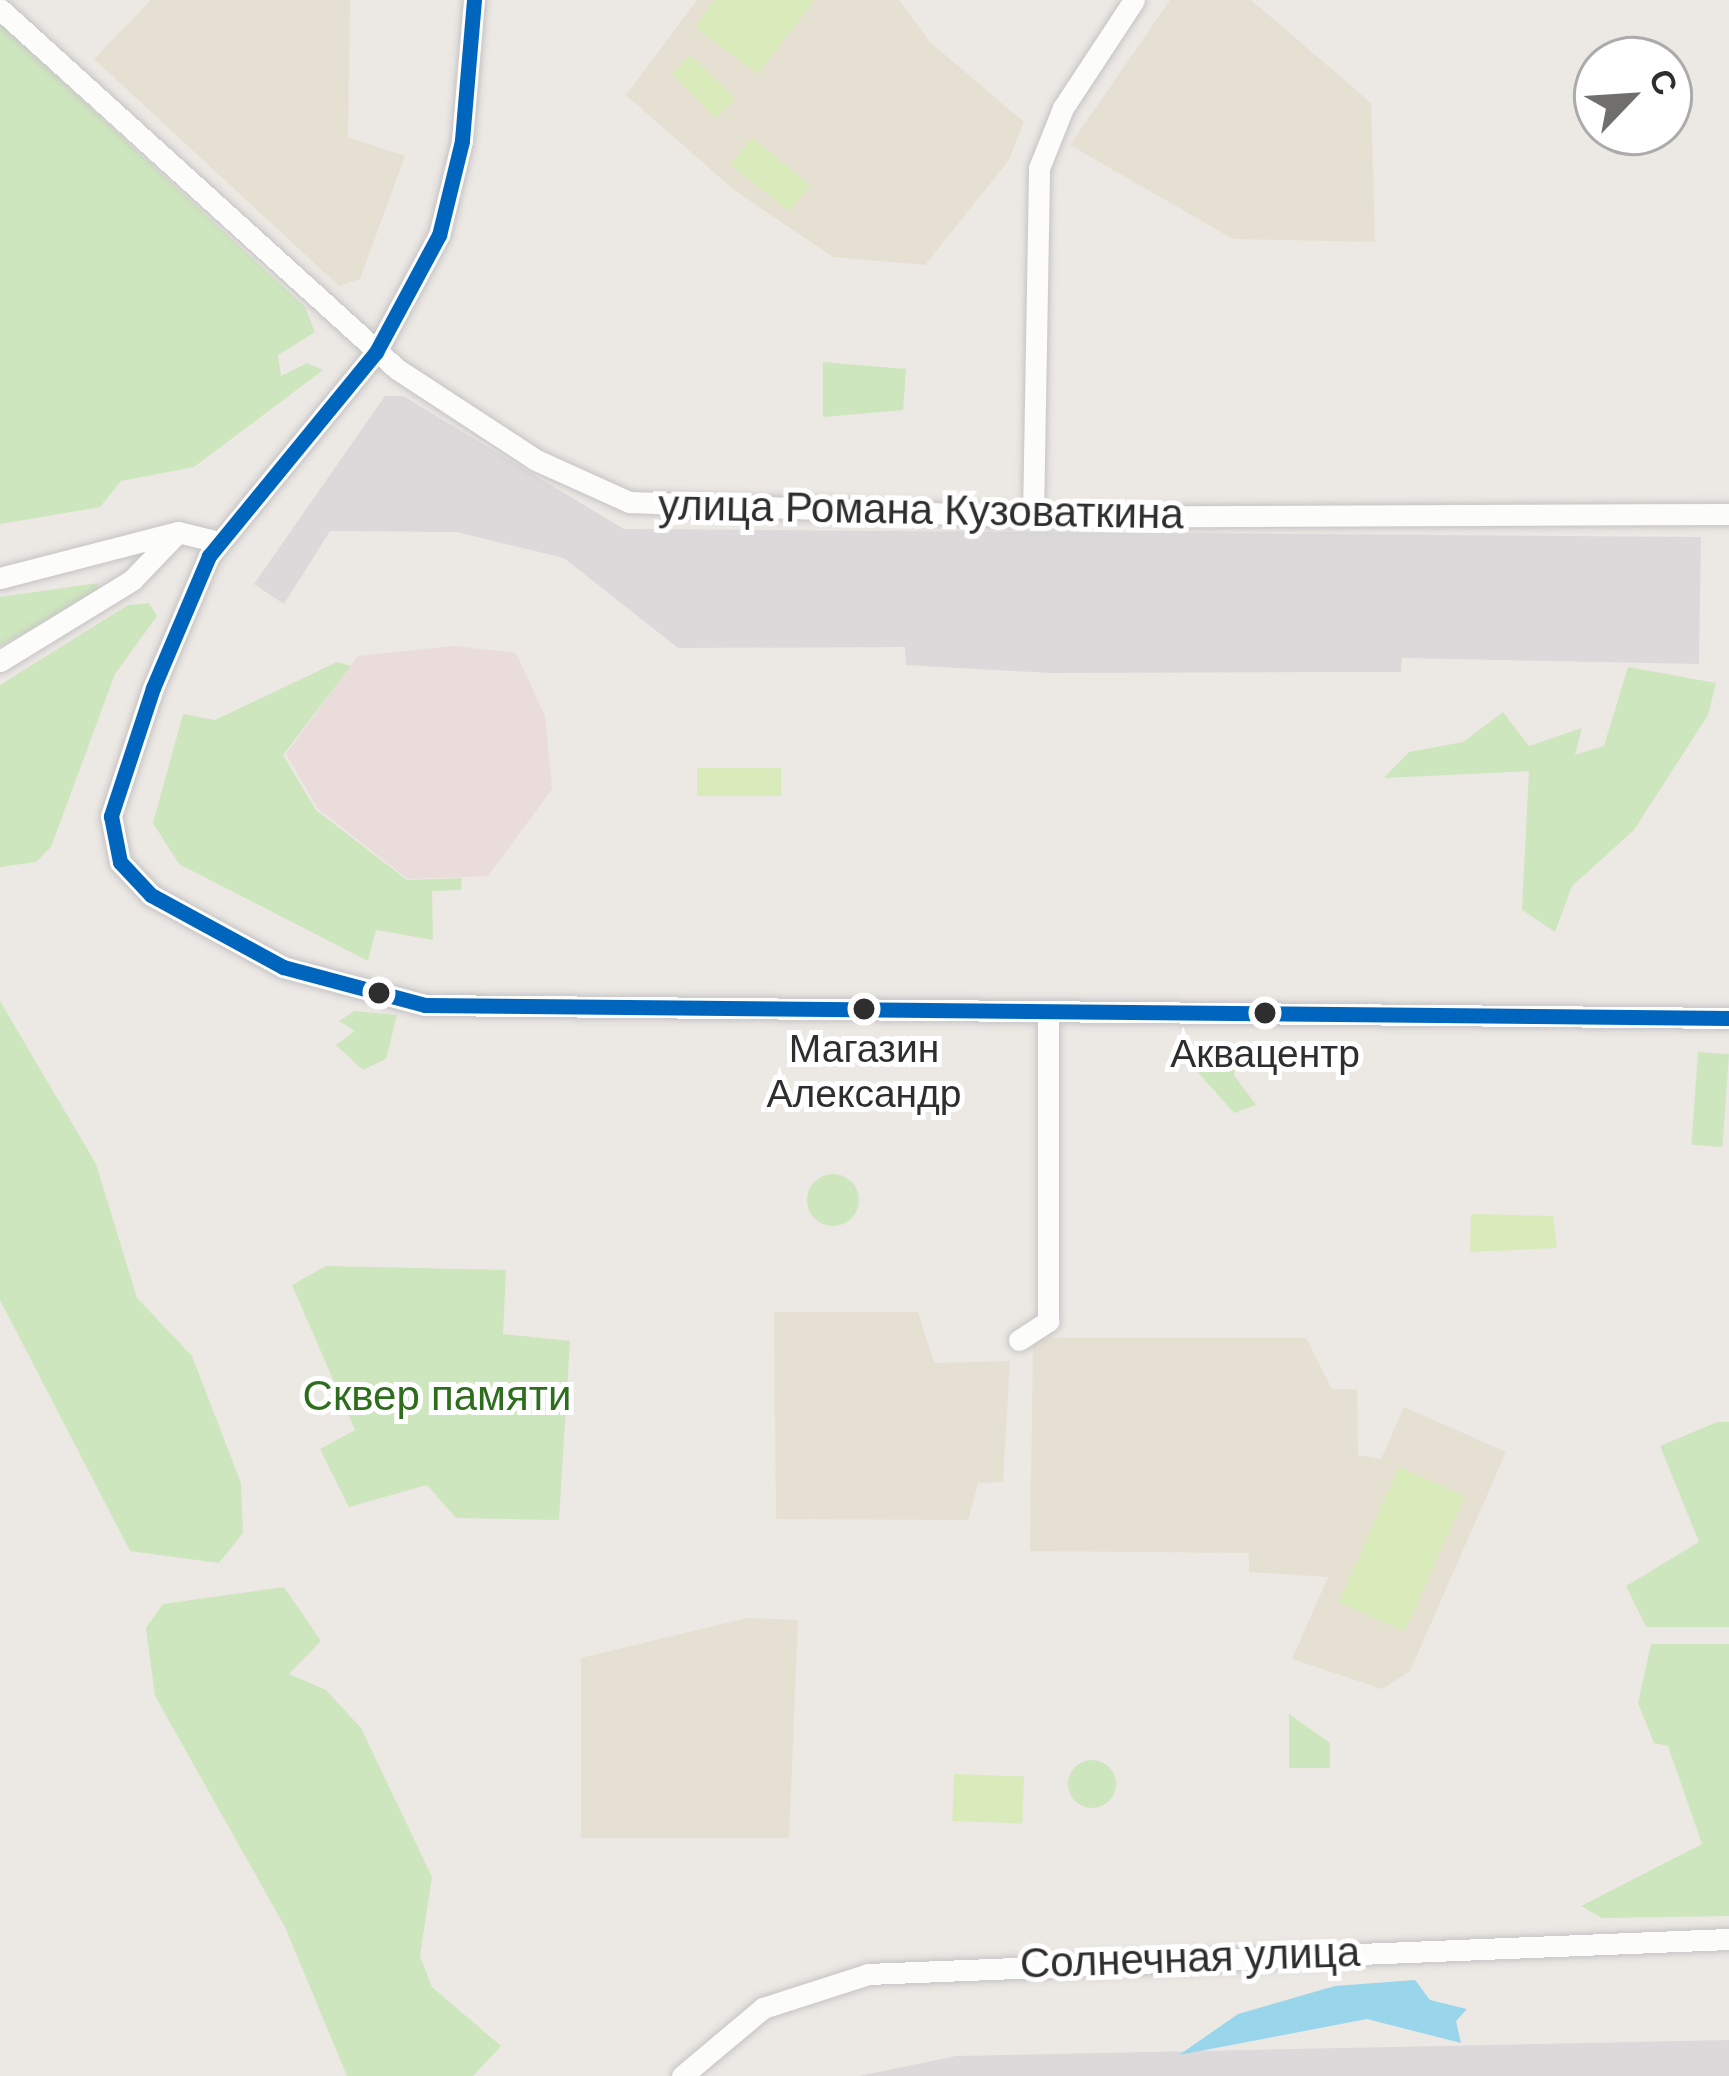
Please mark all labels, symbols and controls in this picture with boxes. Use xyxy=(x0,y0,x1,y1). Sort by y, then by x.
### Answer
north arrow xyxy=(1573,36,1693,156)
text: С xyxy=(1639,62,1688,102)
street label: улица Романа Кузоваткина xyxy=(658,480,1184,540)
unlabelled marker xyxy=(368,982,390,1004)
marker: Магазин Александр xyxy=(853,998,875,1020)
marker: Аквацентр xyxy=(1254,1002,1276,1024)
place label: Магазин Александр xyxy=(766,1027,962,1118)
place label: Аквацентр xyxy=(1170,1031,1360,1077)
park label: Сквер памяти xyxy=(303,1371,571,1421)
street label: Солнечная улица xyxy=(1019,1927,1361,1989)

